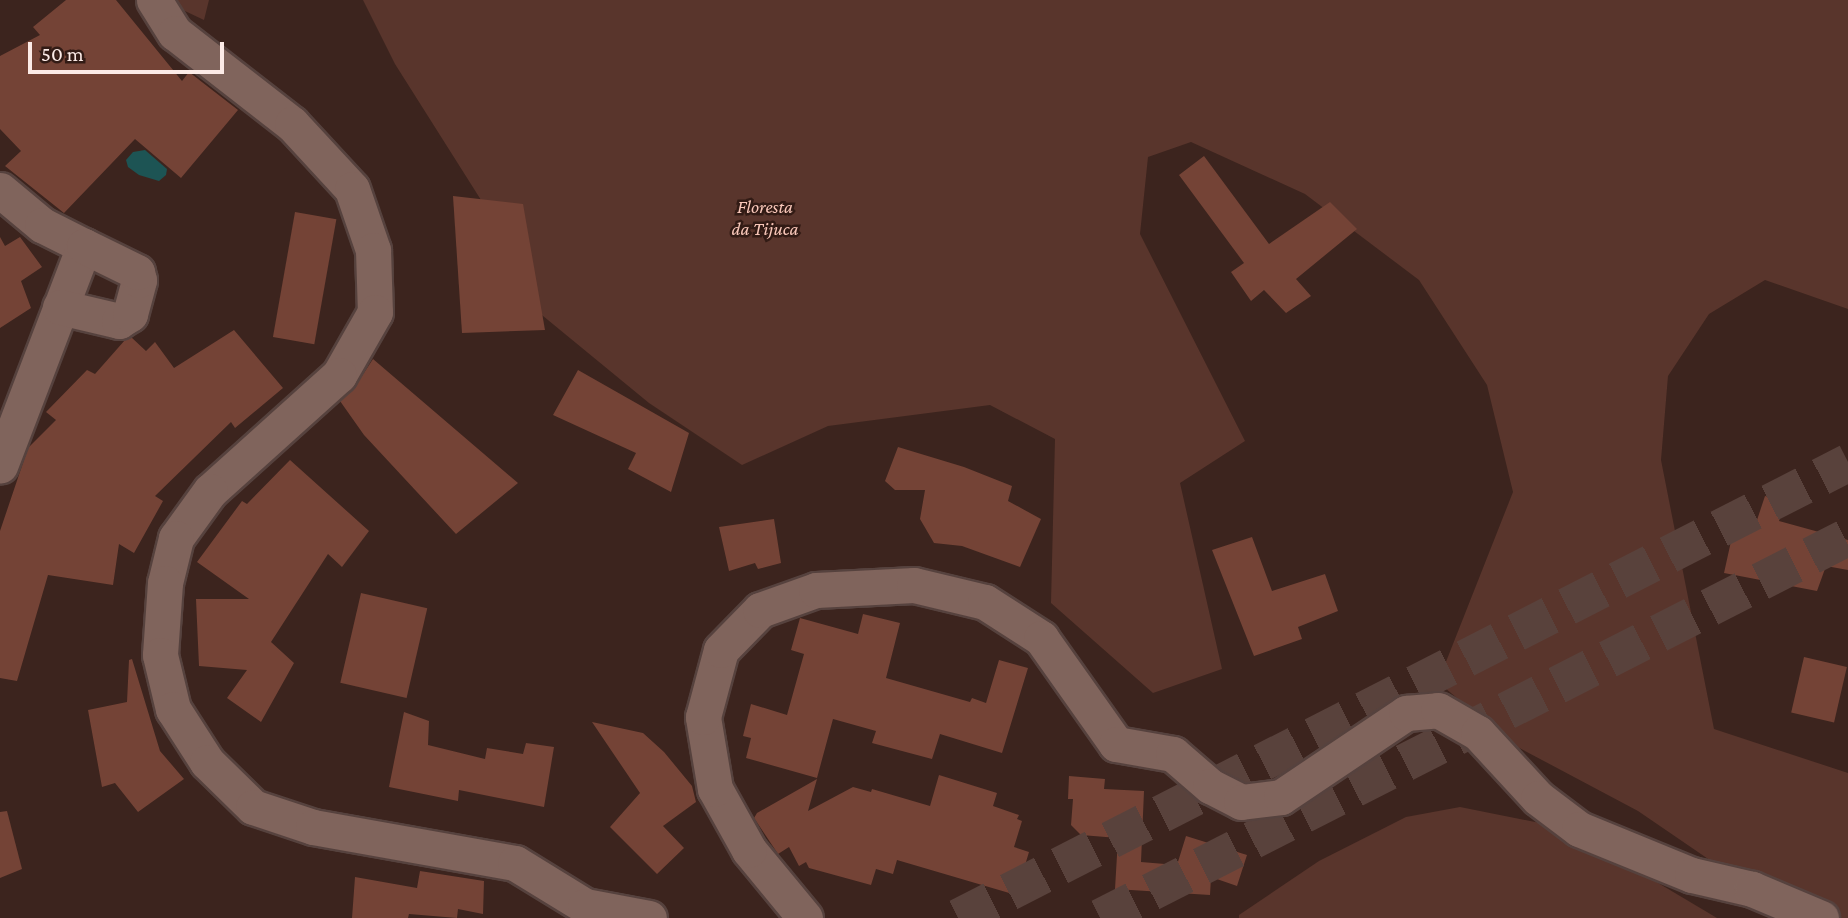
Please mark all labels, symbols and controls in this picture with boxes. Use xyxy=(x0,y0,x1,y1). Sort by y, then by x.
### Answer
scale bar xyxy=(32,28,228,72)
text: 50 m xyxy=(41,42,84,66)
park label: Floresta da Tijuca xyxy=(732,196,798,240)

